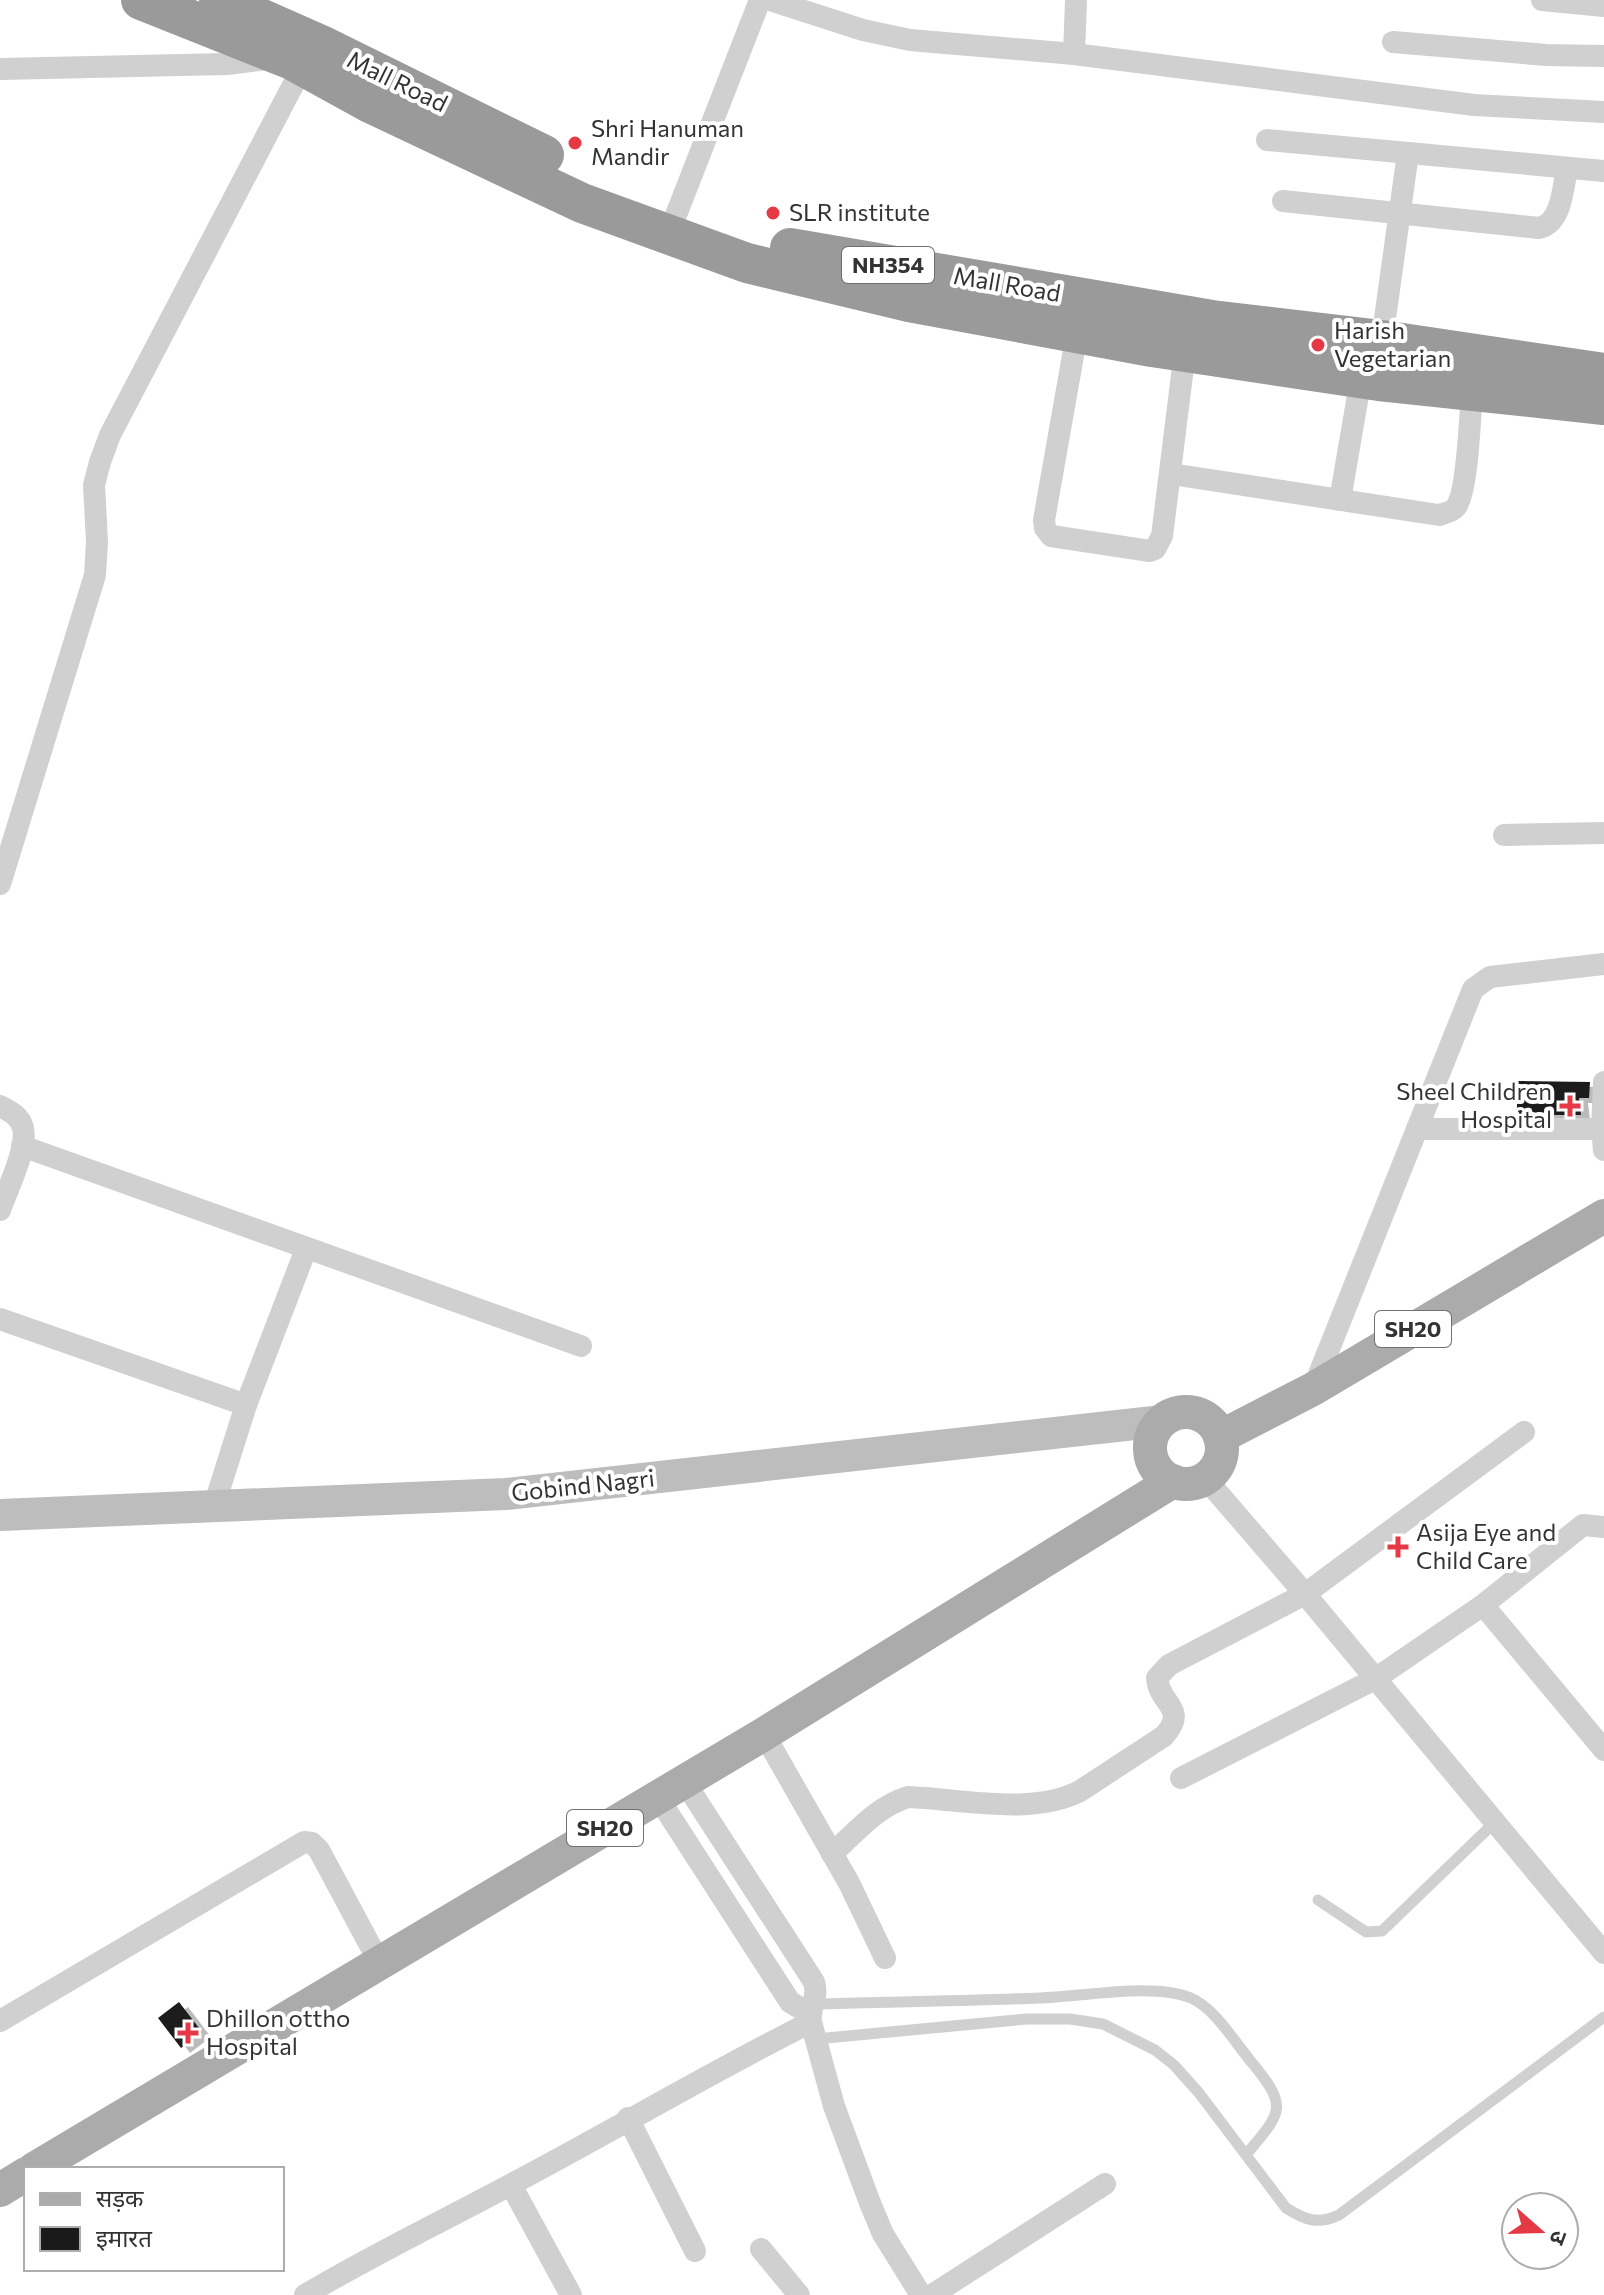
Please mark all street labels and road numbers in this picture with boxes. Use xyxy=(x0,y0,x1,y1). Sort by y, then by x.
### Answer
street label: Mall Road xyxy=(343,44,453,117)
road number: NH354 xyxy=(842,247,934,283)
street label: Mall Road xyxy=(951,260,1063,307)
road number: SH20 xyxy=(1375,1311,1451,1347)
street label: Gobind Nagri xyxy=(510,1463,656,1506)
road number: SH20 xyxy=(567,1810,643,1846)

